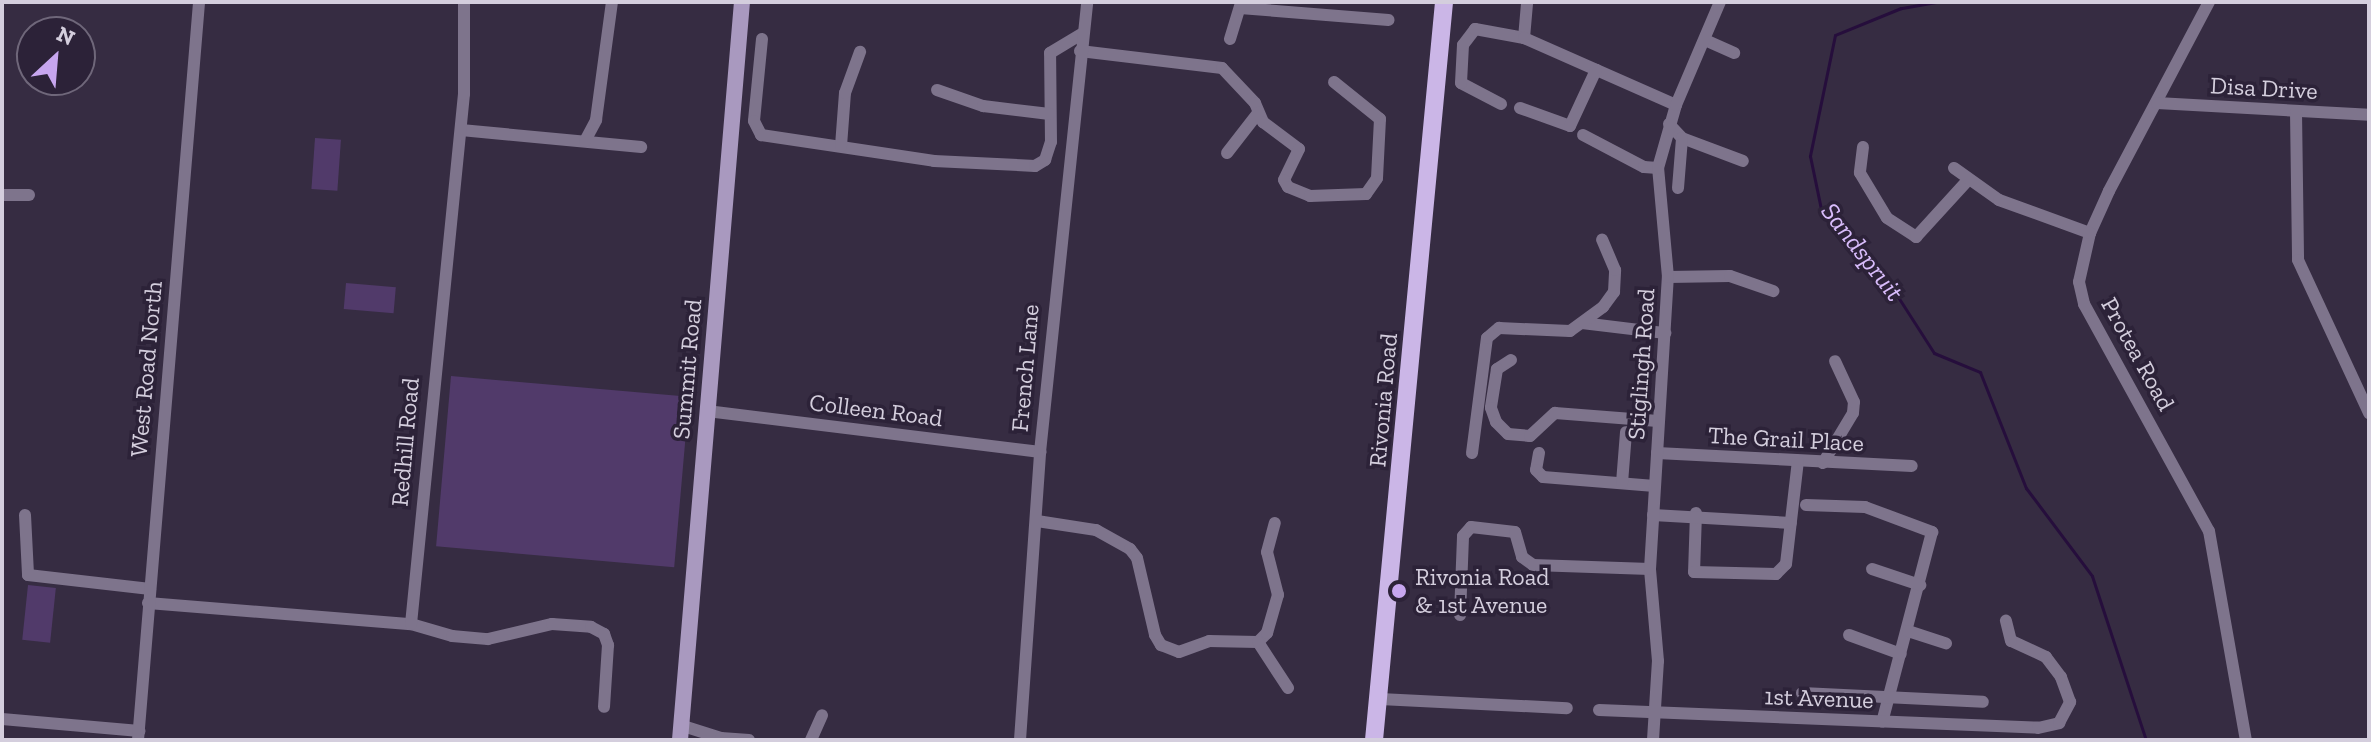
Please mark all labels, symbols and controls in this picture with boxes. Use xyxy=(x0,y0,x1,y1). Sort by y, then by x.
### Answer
north arrow xyxy=(16,16,96,96)
text: N xyxy=(52,20,79,52)
street label: Disa Drive xyxy=(2209,71,2319,105)
water label: Sandspruit xyxy=(1814,197,1910,307)
street label: West Road North xyxy=(124,280,168,458)
street label: Stiglingh Road xyxy=(1621,287,1661,441)
street label: Protea Road xyxy=(2095,292,2181,416)
street label: Summit Road xyxy=(667,298,707,440)
street label: French Lane xyxy=(1005,303,1045,433)
street label: Rivonia Road xyxy=(1363,332,1403,468)
street label: Redhill Road xyxy=(385,377,425,507)
street label: Colleen Road xyxy=(808,388,944,432)
street label: The Grail Place xyxy=(1707,421,1865,457)
place label: Rivonia Road & 1st Avenue xyxy=(1415,563,1549,619)
marker: Rivonia Road & 1st Avenue xyxy=(1390,582,1408,600)
street label: 1st Avenue xyxy=(1763,682,1875,714)

